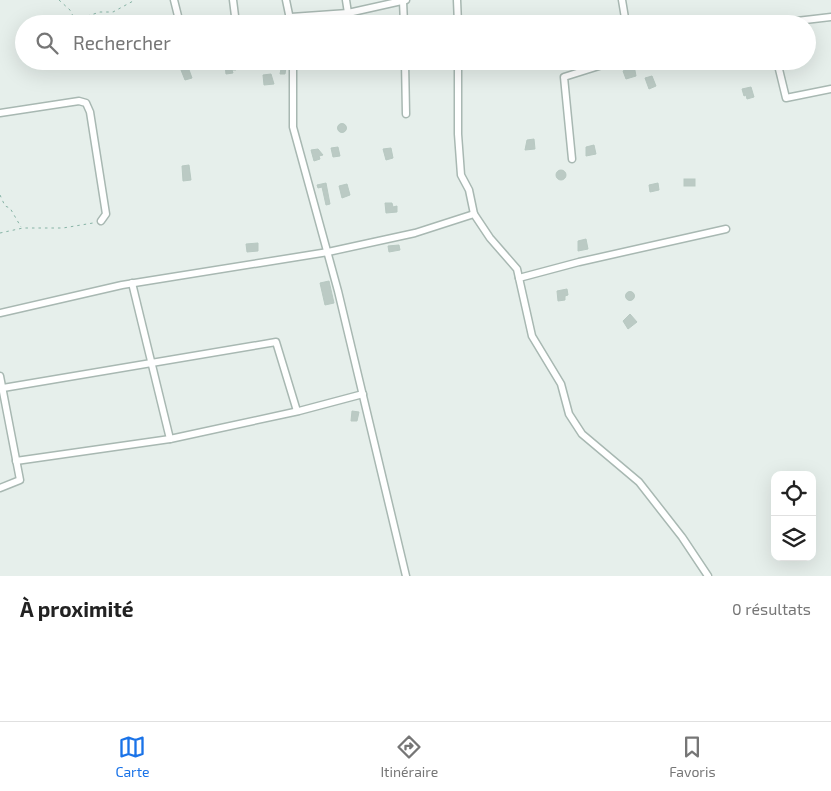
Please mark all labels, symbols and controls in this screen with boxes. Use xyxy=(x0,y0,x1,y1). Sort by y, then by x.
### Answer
search box xyxy=(15,15,816,70)
icon: search xyxy=(33,29,61,57)
text: Rechercher xyxy=(73,31,171,54)
map controls xyxy=(771,471,816,561)
button: locate xyxy=(771,471,816,516)
button: layers xyxy=(771,516,816,561)
text: À proximité xyxy=(20,596,134,621)
text: 0 résultats xyxy=(732,599,811,618)
tab: Carte xyxy=(115,733,150,780)
tab: Itinéraire xyxy=(380,733,438,780)
tab: Favoris xyxy=(669,733,716,780)

